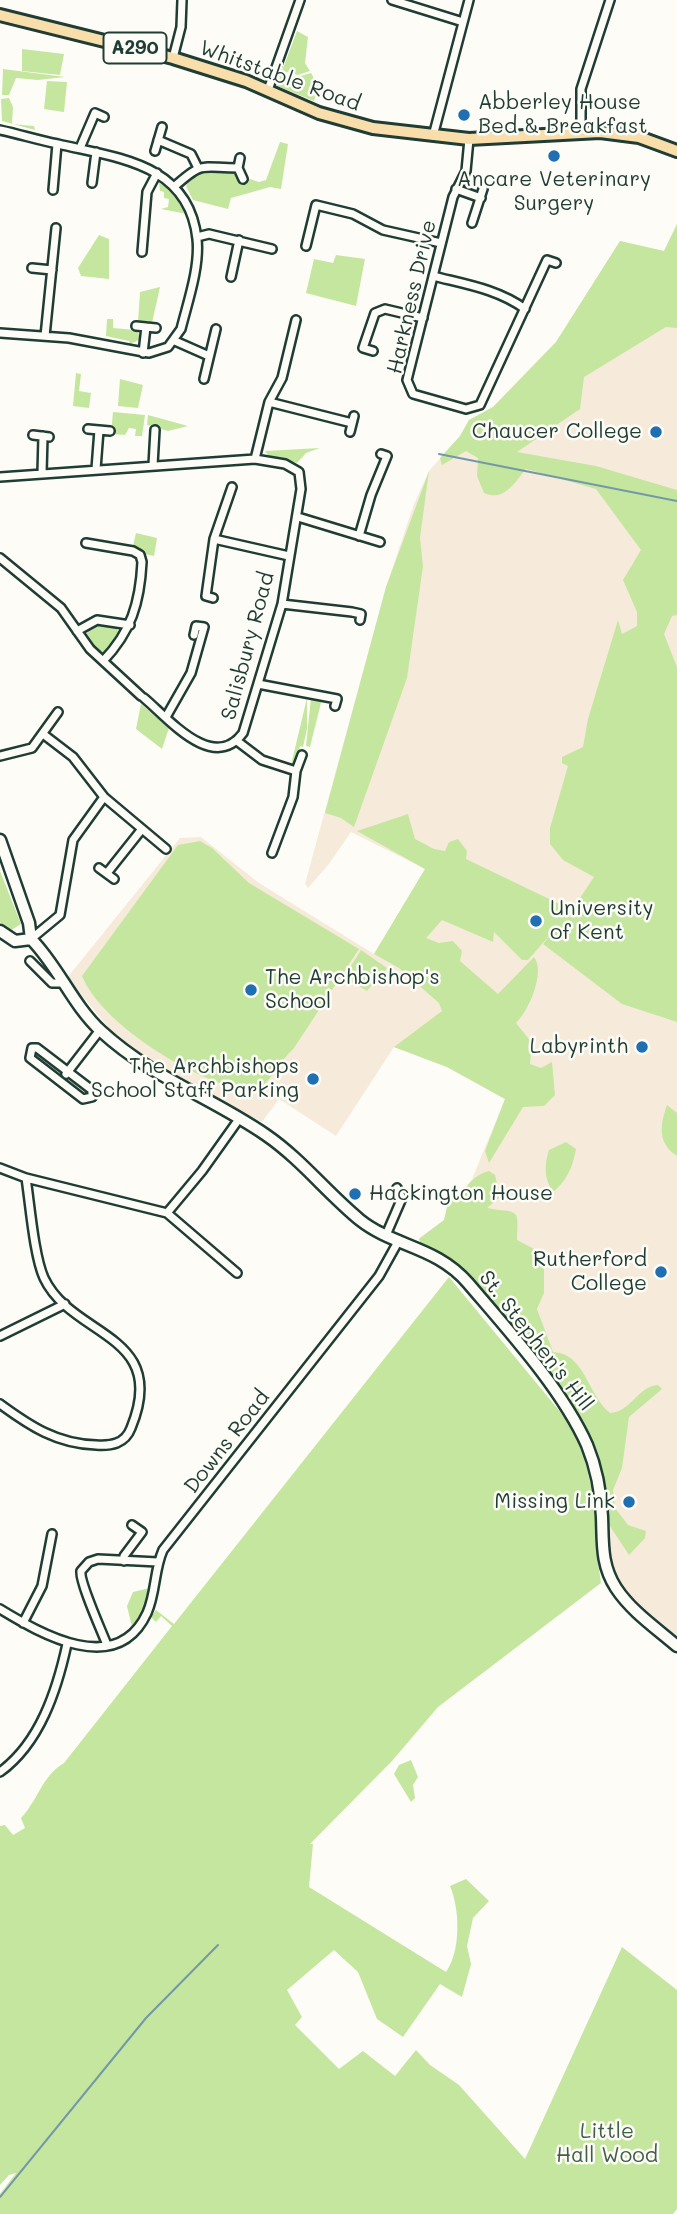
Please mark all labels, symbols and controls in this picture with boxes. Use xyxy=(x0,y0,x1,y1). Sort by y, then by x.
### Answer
road number: A290 xyxy=(104,32,166,64)
street label: Whitstable Road xyxy=(196,35,364,117)
place label: Abberley House Bed & Breakfast xyxy=(478,90,647,140)
marker: Abberley House Bed & Breakfast xyxy=(456,107,472,123)
marker: Ancare Veterinary Surgery xyxy=(546,148,562,164)
place label: Ancare Veterinary Surgery xyxy=(457,167,651,217)
street label: Harkness Drive xyxy=(382,218,442,376)
place label: Chaucer College xyxy=(472,419,642,445)
marker: Chaucer College xyxy=(648,424,664,440)
street label: Salisbury Road xyxy=(216,569,280,723)
place label: University of Kent xyxy=(550,896,654,946)
marker: University of Kent xyxy=(528,913,544,929)
place label: The Archbishop's School xyxy=(265,965,440,1015)
marker: The Archbishop's School xyxy=(243,982,259,998)
place label: Labyrinth xyxy=(530,1034,628,1060)
marker: Labyrinth xyxy=(634,1039,650,1055)
place label: The Archbishops School Staff Parking xyxy=(91,1054,299,1104)
marker: The Archbishops School Staff Parking xyxy=(305,1071,321,1087)
place label: Hackington House xyxy=(369,1181,553,1207)
marker: Hackington House xyxy=(347,1186,363,1202)
place label: Rutherford College xyxy=(533,1247,647,1297)
marker: Rutherford College xyxy=(653,1264,669,1280)
street label: St. Stephen's Hill xyxy=(473,1266,599,1416)
street label: Downs Road xyxy=(179,1385,275,1499)
place label: Missing Link xyxy=(494,1489,615,1515)
marker: Missing Link xyxy=(621,1494,637,1510)
park label: Little Hall Wood xyxy=(556,2119,658,2169)

